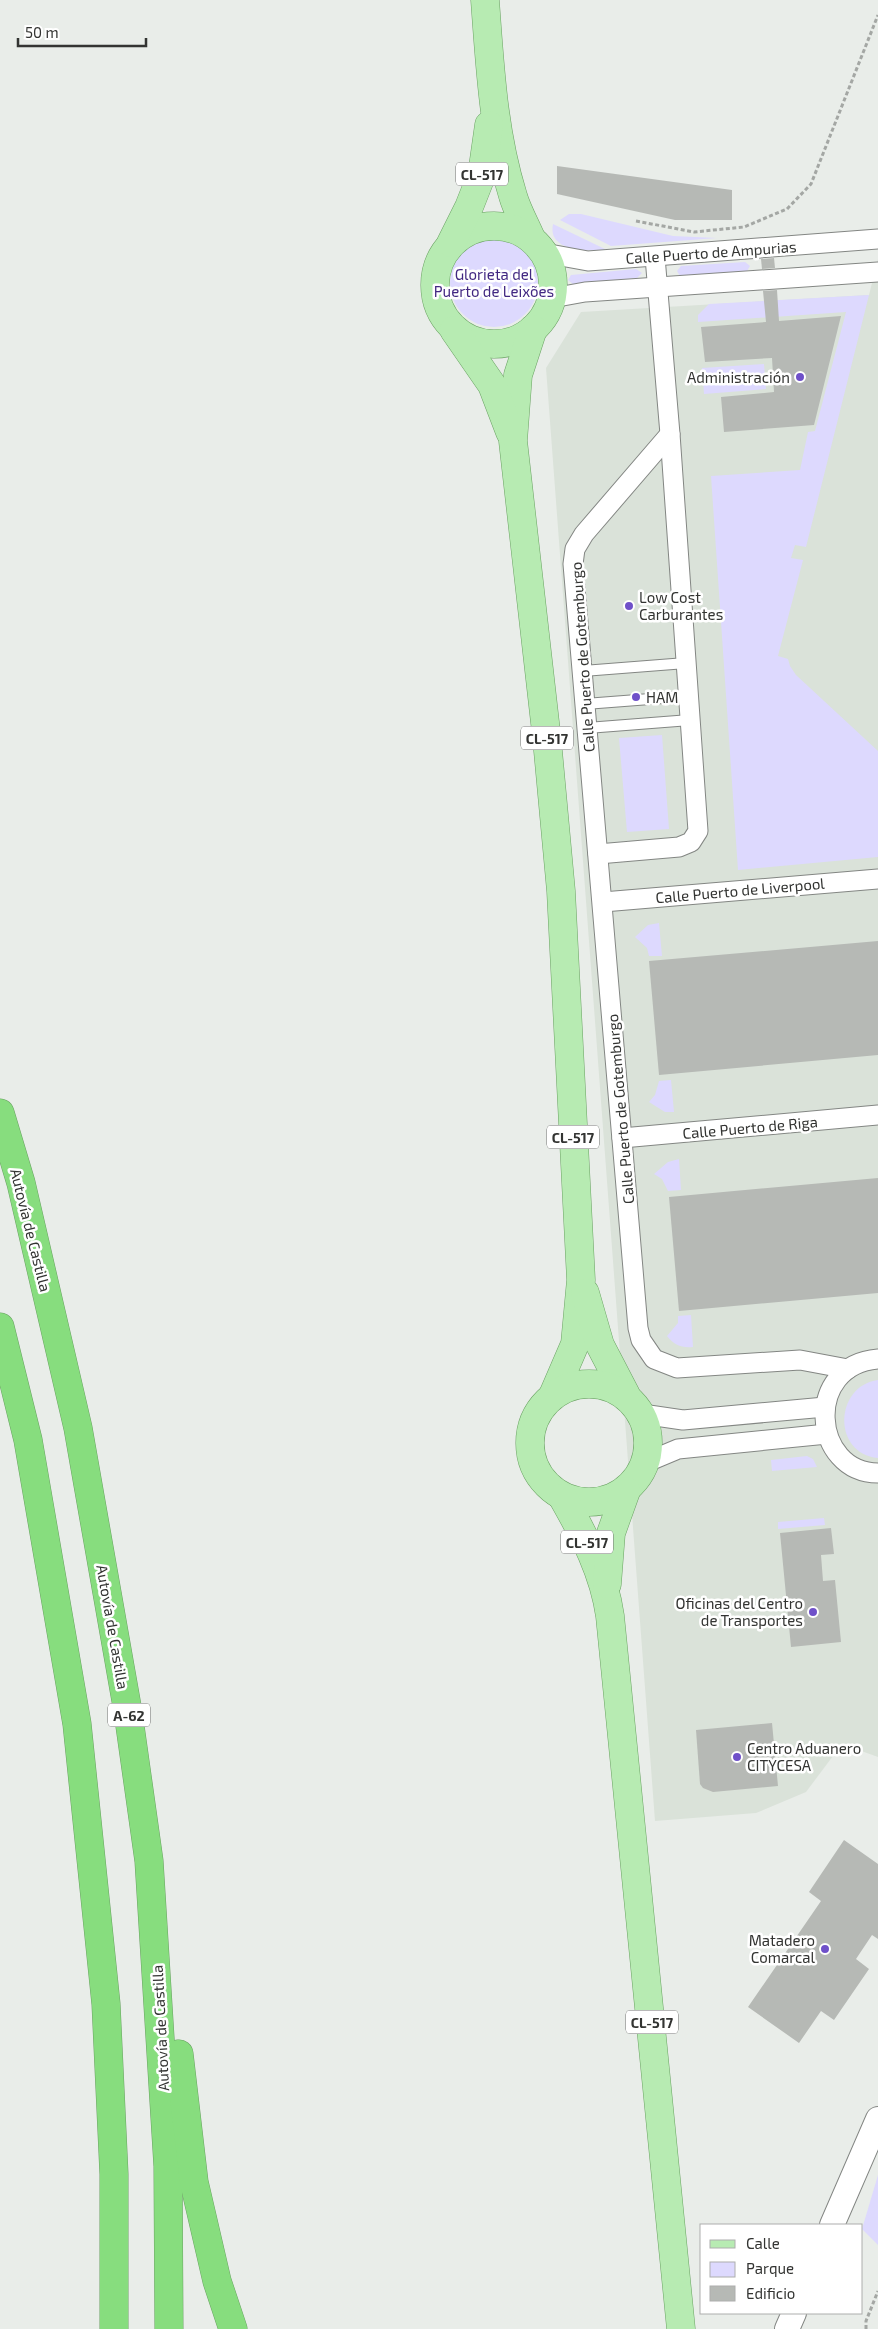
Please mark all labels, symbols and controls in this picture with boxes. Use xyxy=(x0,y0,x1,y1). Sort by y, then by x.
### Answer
scale bar xyxy=(18,15,145,47)
text: 50 m xyxy=(25,23,59,41)
road number: CL-517 xyxy=(456,162,508,185)
street label: Calle Puerto de Ampurias xyxy=(625,237,797,267)
park label: Glorieta del Puerto de Leixões xyxy=(434,265,554,300)
place label: Administración xyxy=(687,368,790,386)
marker: Administración xyxy=(794,371,806,383)
street label: Calle Puerto de Gotemburgo xyxy=(566,561,598,753)
place label: Low Cost Carburantes xyxy=(639,588,723,623)
marker: Low Cost Carburantes xyxy=(623,600,635,612)
place label: HAM xyxy=(646,688,679,706)
marker: HAM xyxy=(630,691,642,703)
road number: CL-517 xyxy=(521,726,573,750)
street label: Calle Puerto de Liverpool xyxy=(655,874,826,906)
street label: Calle Puerto de Gotemburgo xyxy=(603,1013,637,1205)
street label: Calle Puerto de Riga xyxy=(682,1112,818,1142)
road number: CL-517 xyxy=(547,1126,599,1148)
street label: Autovía de Castilla xyxy=(7,1167,55,1293)
road number: CL-517 xyxy=(561,1530,613,1554)
street label: Autovía de Castilla xyxy=(93,1563,133,1691)
place label: Oficinas del Centro de Transportes xyxy=(675,1594,803,1629)
marker: Oficinas del Centro de Transportes xyxy=(807,1606,819,1618)
road number: A-62 xyxy=(108,1704,150,1726)
place label: Centro Aduanero CITYCESA xyxy=(747,1739,861,1774)
marker: Centro Aduanero CITYCESA xyxy=(731,1751,743,1763)
place label: Matadero Comarcal xyxy=(749,1931,816,1966)
marker: Matadero Comarcal xyxy=(819,1943,831,1955)
street label: Autovía de Castilla xyxy=(148,1964,172,2092)
road number: CL-517 xyxy=(626,2010,678,2034)
legend xyxy=(700,2224,863,2314)
text: Calle xyxy=(746,2234,780,2252)
text: Parque xyxy=(746,2259,794,2277)
text: Edificio xyxy=(746,2284,795,2302)

